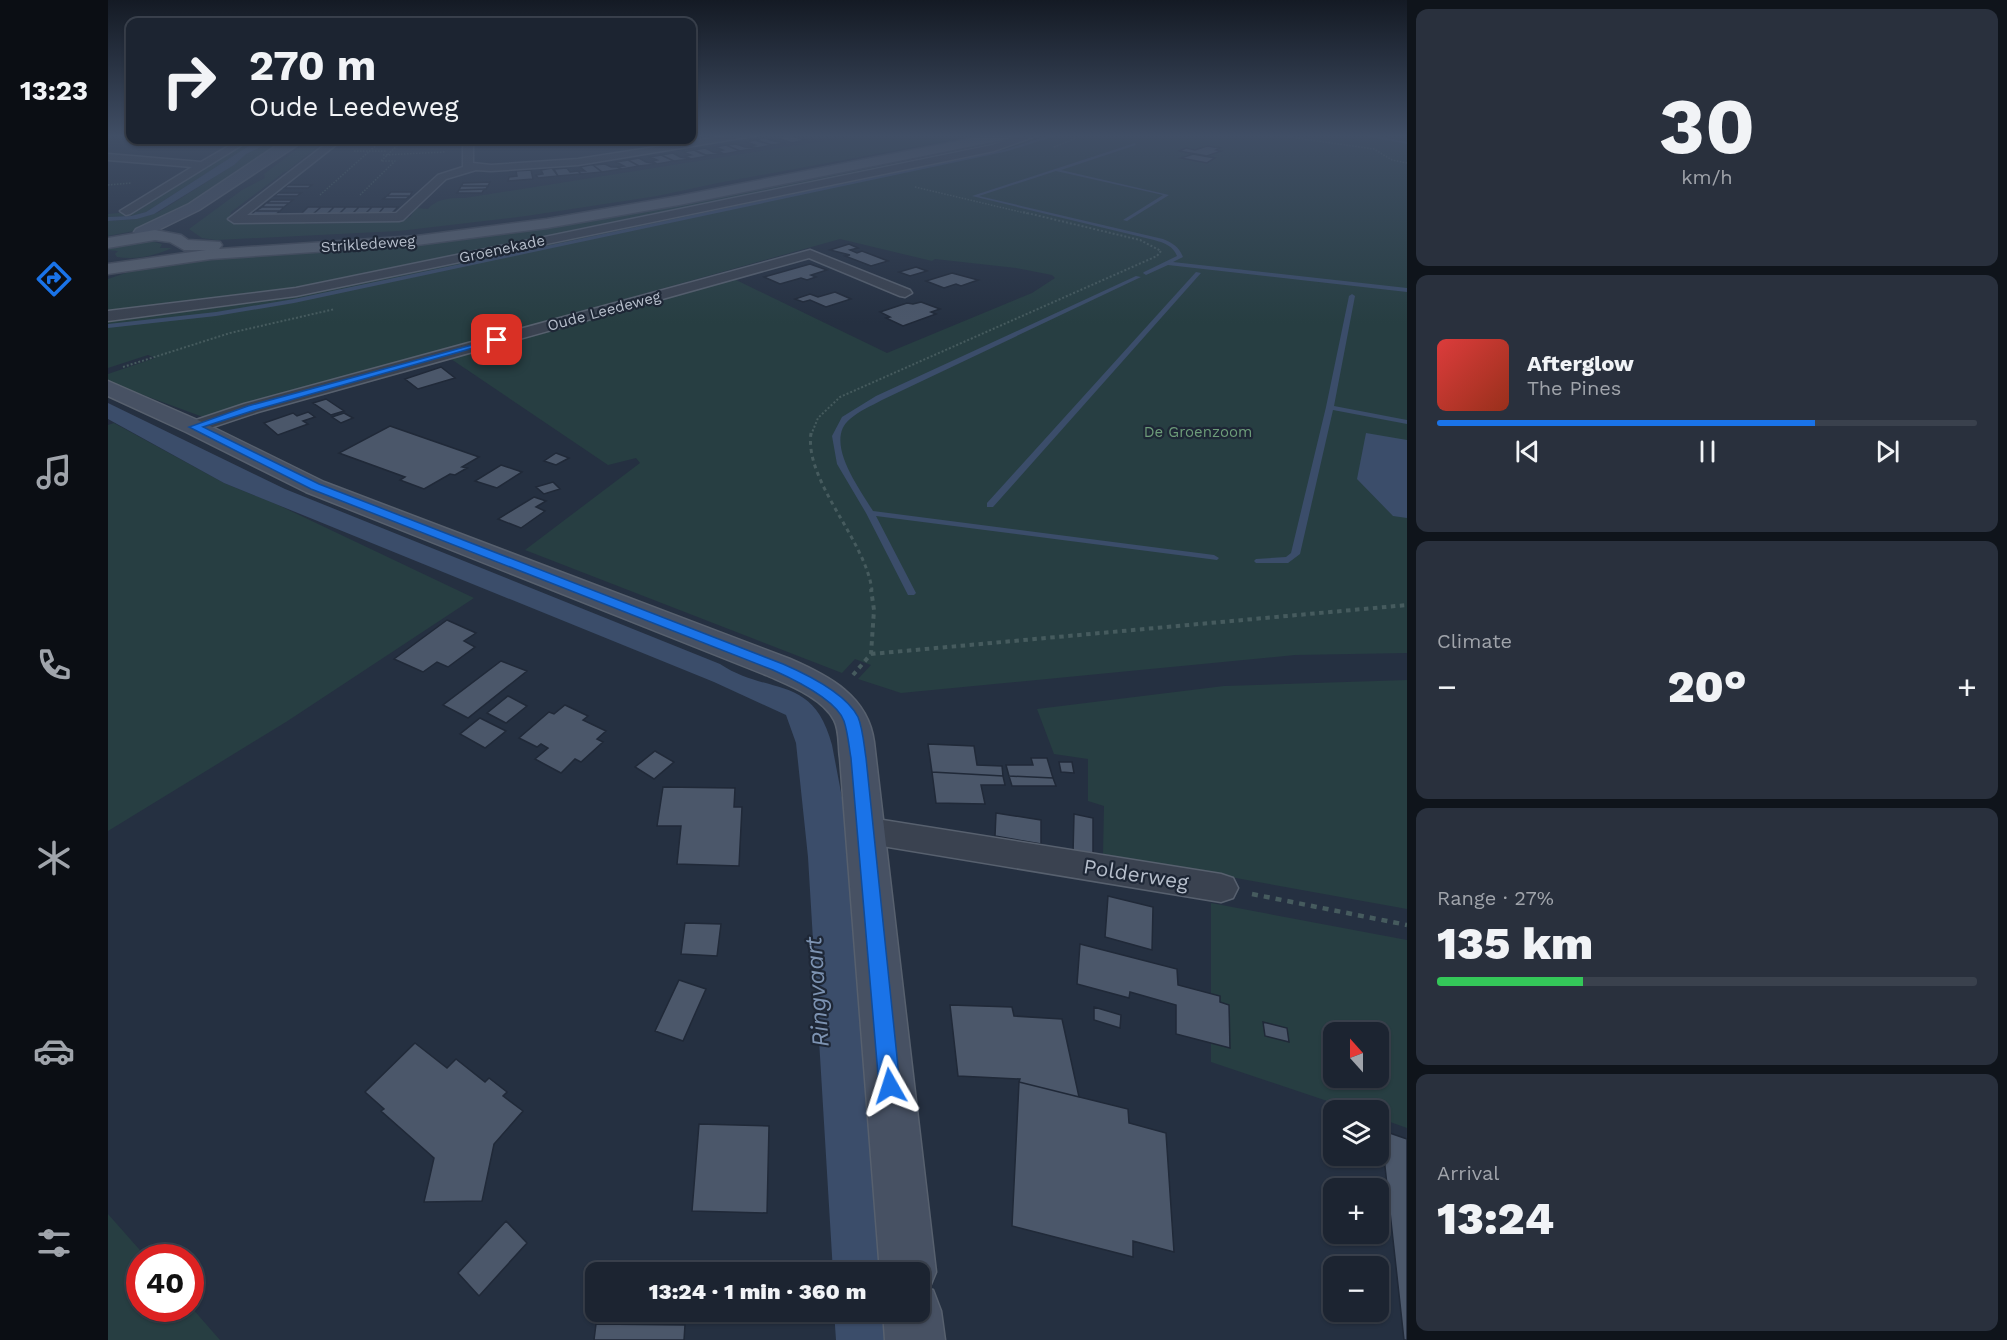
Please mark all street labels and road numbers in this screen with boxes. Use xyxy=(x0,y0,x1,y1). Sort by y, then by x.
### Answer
street label: Groenekade xyxy=(457,231,547,267)
street label: Strikledeweg xyxy=(320,232,416,256)
street label: Oude Leedeweg xyxy=(545,287,663,335)
street label: Polderweg xyxy=(1082,853,1191,895)

